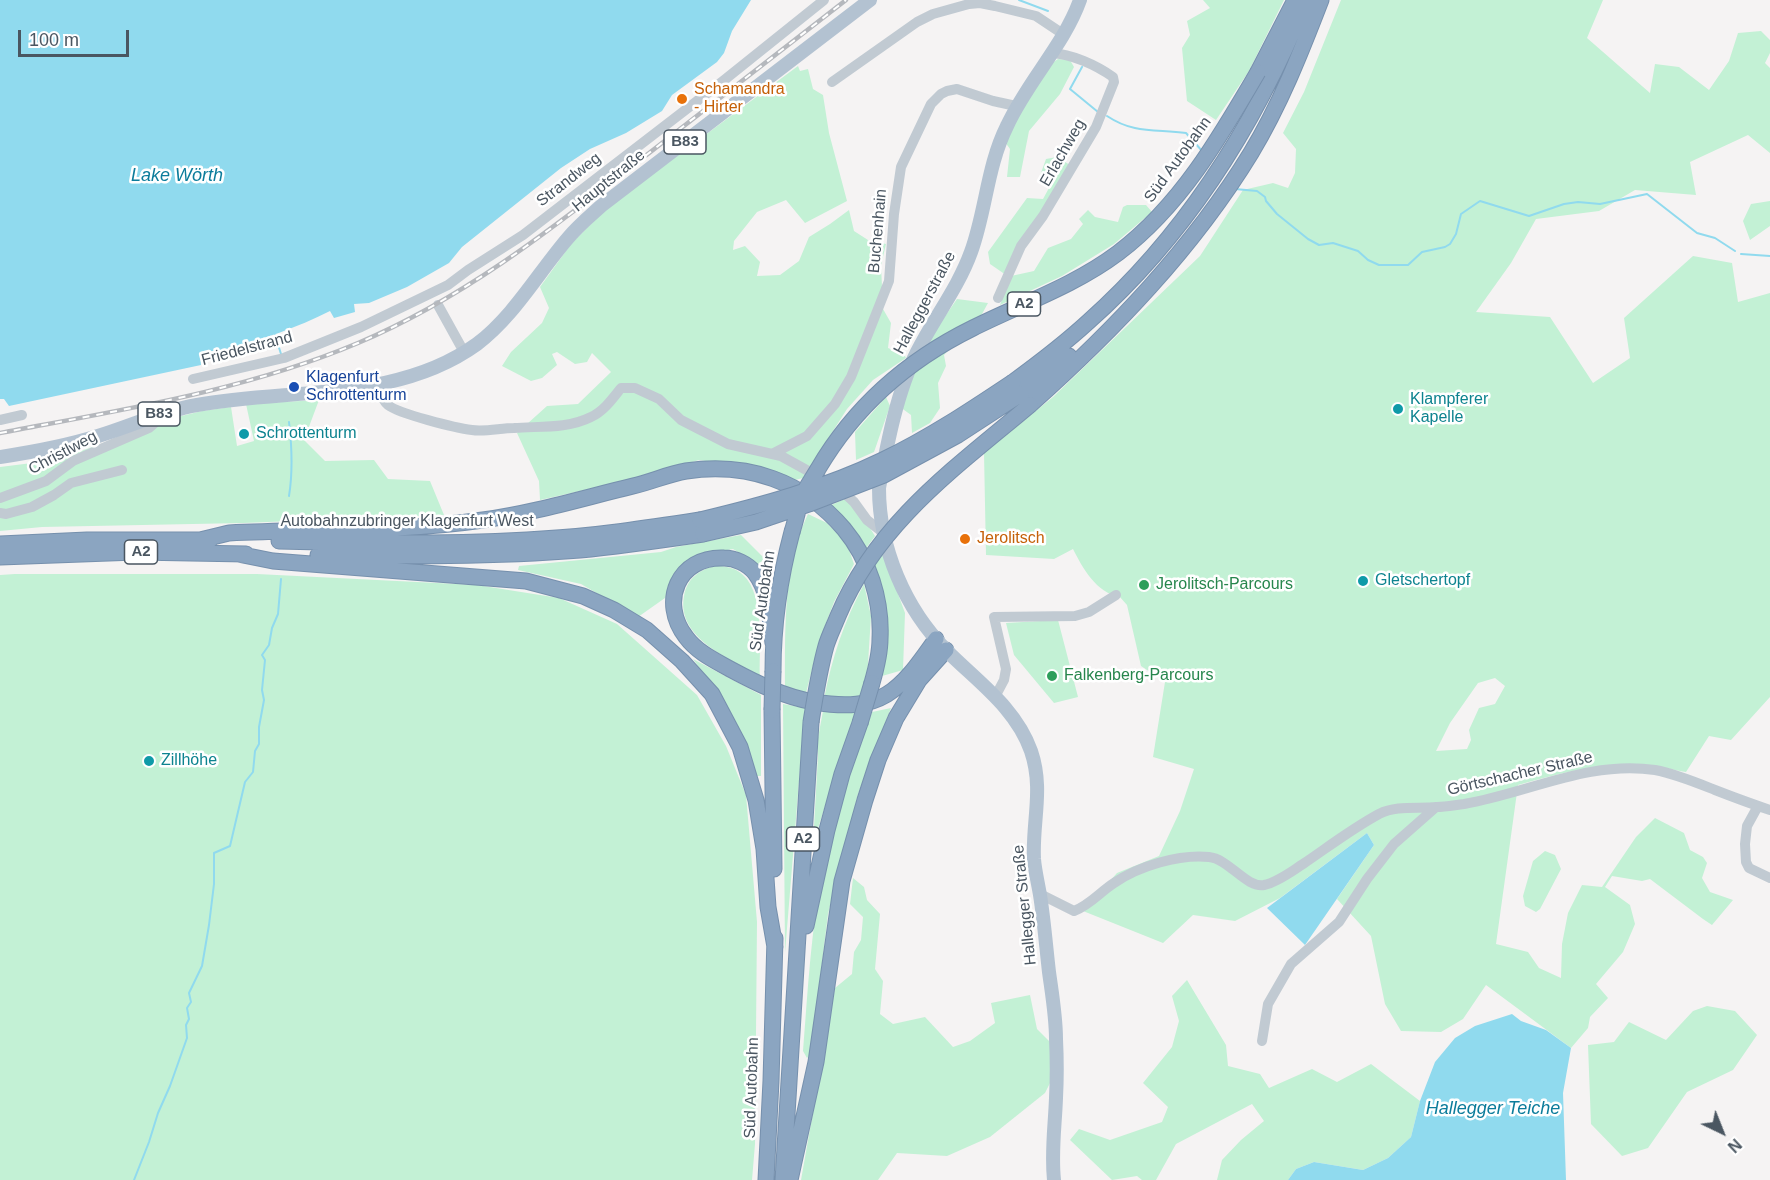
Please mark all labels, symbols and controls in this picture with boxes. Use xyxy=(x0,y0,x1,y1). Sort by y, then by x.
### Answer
scale bar xyxy=(21,18,132,56)
text: 100 m xyxy=(29,30,79,50)
place label: Schamandra - Hirter xyxy=(694,80,785,118)
marker: Schamandra - Hirter xyxy=(675,92,689,106)
street label: Süd Autobahn xyxy=(1140,113,1216,207)
street label: Erlachweg xyxy=(1036,116,1090,190)
road number: B83 xyxy=(664,130,706,154)
street label: Hauptstraße xyxy=(569,146,649,216)
street label: Strandweg xyxy=(533,149,605,211)
water label: Lake Wörth xyxy=(131,165,223,187)
street label: Buchenhain xyxy=(865,188,891,274)
street label: Halleggerstraße xyxy=(890,248,960,358)
road number: A2 xyxy=(1008,292,1040,316)
street label: Friedelstrand xyxy=(199,328,295,370)
place label: Klagenfurt Schrottenturm xyxy=(306,368,406,406)
marker: Klagenfurt Schrottenturm xyxy=(287,380,301,394)
place label: Klampferer Kapelle xyxy=(1410,390,1488,428)
road number: B83 xyxy=(138,402,180,426)
marker: Klampferer Kapelle xyxy=(1391,402,1405,416)
place label: Schrottenturm xyxy=(256,424,356,444)
street label: Christlweg xyxy=(26,427,100,479)
marker: Schrottenturm xyxy=(237,427,251,441)
street label: Autobahnzubringer Klagenfurt West xyxy=(280,512,534,532)
place label: Jerolitsch xyxy=(977,529,1045,549)
marker: Jerolitsch xyxy=(958,532,972,546)
road number: A2 xyxy=(124,540,158,564)
street label: Süd Autobahn xyxy=(746,549,780,653)
place label: Gletschertopf xyxy=(1375,571,1470,591)
marker: Gletschertopf xyxy=(1356,574,1370,588)
place label: Jerolitsch-Parcours xyxy=(1156,575,1293,595)
marker: Jerolitsch-Parcours xyxy=(1137,578,1151,592)
place label: Falkenberg-Parcours xyxy=(1064,666,1213,686)
marker: Falkenberg-Parcours xyxy=(1045,669,1059,683)
street label: Görtschacher Straße xyxy=(1445,748,1595,800)
place label: Zillhöhe xyxy=(161,751,217,771)
marker: Zillhöhe xyxy=(142,754,156,768)
road number: A2 xyxy=(786,827,820,851)
street label: Hallegger Straße xyxy=(1009,844,1041,966)
street label: Süd Autobahn xyxy=(741,1037,763,1139)
water label: Hallegger Teiche xyxy=(1426,1098,1560,1120)
north arrow xyxy=(1692,1102,1752,1162)
text: N xyxy=(1725,1135,1745,1156)

